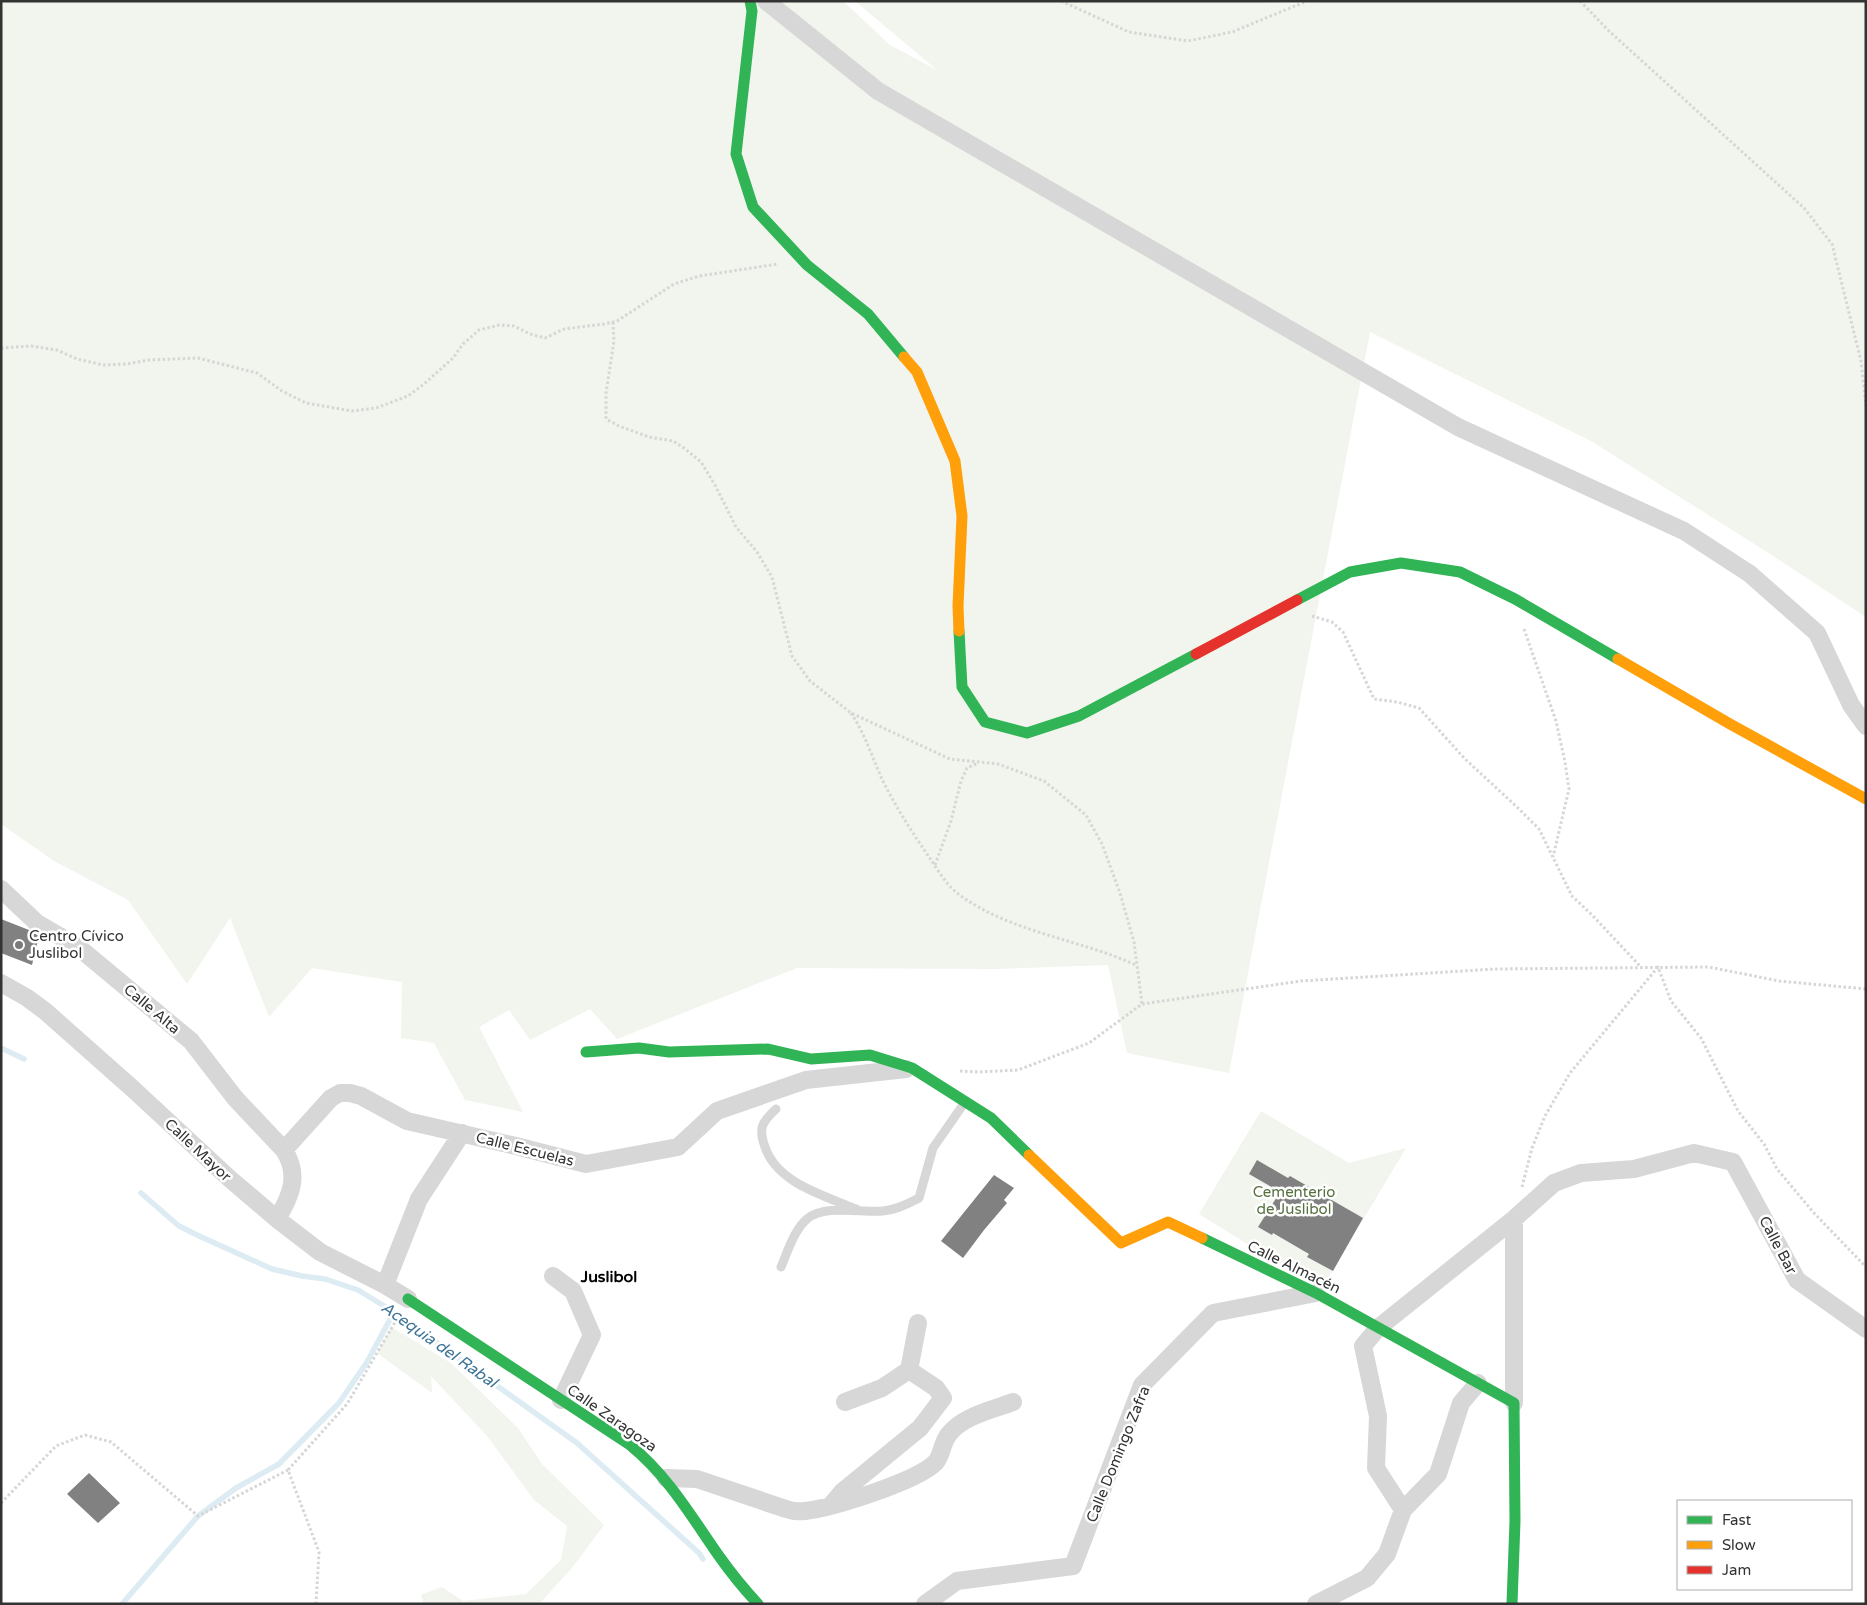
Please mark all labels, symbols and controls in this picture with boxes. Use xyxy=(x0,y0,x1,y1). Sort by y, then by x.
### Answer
place label: Centro Cívico Juslibol xyxy=(29,927,124,962)
marker: Centro Cívico Juslibol xyxy=(13,939,25,951)
street label: Calle Alta xyxy=(120,980,184,1038)
street label: Calle Mayor xyxy=(161,1115,235,1186)
street label: Calle Escuelas xyxy=(474,1128,576,1170)
park label: Cementerio de Juslibol xyxy=(1253,1183,1335,1218)
street label: Calle Bar xyxy=(1755,1213,1801,1277)
street label: Calle Almacén xyxy=(1245,1237,1343,1297)
district label: Juslibol xyxy=(580,1267,637,1287)
water label: Acequia del Rabal xyxy=(377,1298,502,1394)
street label: Calle Zaragoza xyxy=(564,1380,660,1456)
street label: Calle Domingo Zafra xyxy=(1082,1383,1154,1525)
legend xyxy=(1677,1500,1852,1590)
text: Fast xyxy=(1722,1511,1752,1529)
text: Slow xyxy=(1722,1536,1756,1554)
text: Jam xyxy=(1722,1561,1751,1579)

